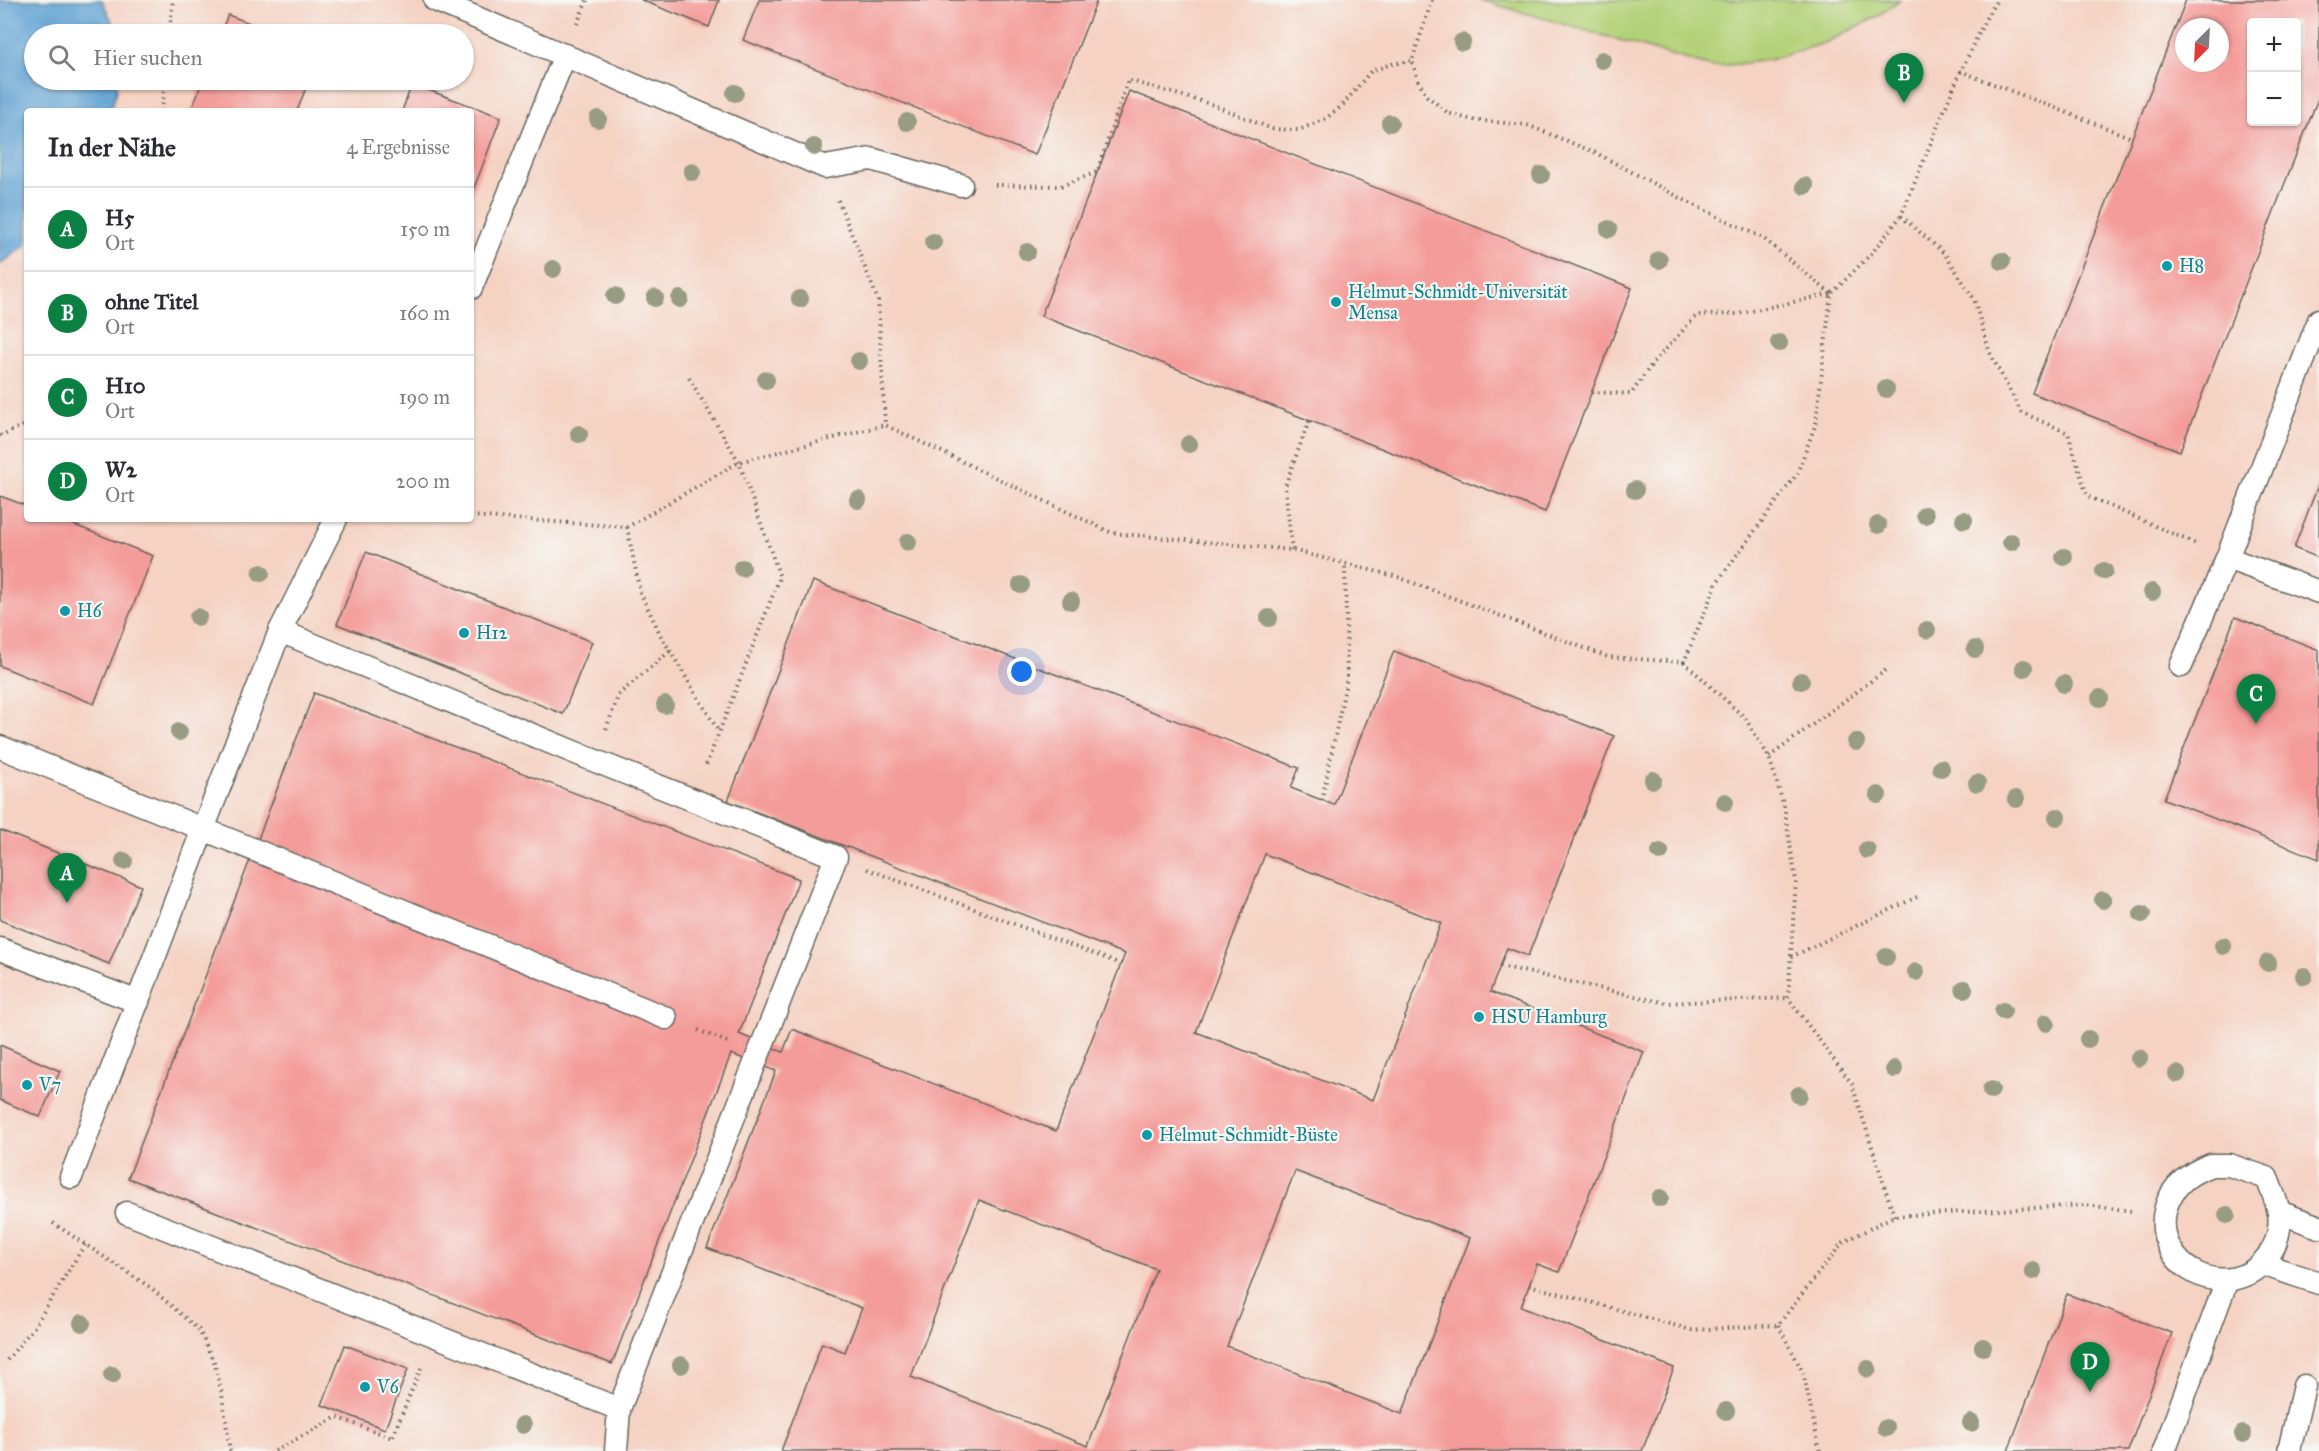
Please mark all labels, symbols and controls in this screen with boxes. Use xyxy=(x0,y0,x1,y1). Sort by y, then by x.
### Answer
north arrow xyxy=(2175,18,2229,72)
map controls xyxy=(2247,18,2301,126)
button: + xyxy=(2247,18,2301,72)
search box xyxy=(24,24,474,90)
icon: search xyxy=(45,41,78,74)
text: Hier suchen xyxy=(93,44,202,71)
pin: B xyxy=(1884,54,1924,103)
button: − xyxy=(2247,72,2301,126)
text: In der Nähe xyxy=(48,131,176,163)
text: 4 Ergebnisse xyxy=(346,135,450,159)
text: H5 xyxy=(105,204,134,231)
text: A xyxy=(61,217,74,241)
text: 150 m xyxy=(400,217,450,241)
text: Ort xyxy=(105,231,135,255)
place label: H8 xyxy=(2179,255,2204,277)
marker: H8 xyxy=(2160,259,2174,273)
place label: Helmut-Schmidt-Universität Mensa xyxy=(1348,281,1568,324)
text: ohne Titel xyxy=(105,288,198,315)
marker: Helmut-Schmidt-Universität Mensa xyxy=(1329,295,1343,309)
text: B xyxy=(61,301,74,325)
text: 160 m xyxy=(399,301,450,325)
text: Ort xyxy=(105,315,135,339)
text: H10 xyxy=(105,372,145,399)
text: C xyxy=(61,385,74,409)
text: 190 m xyxy=(399,385,450,409)
text: Ort xyxy=(105,399,135,423)
text: W2 xyxy=(105,456,137,483)
text: D xyxy=(60,469,75,493)
text: 200 m xyxy=(396,469,450,493)
text: Ort xyxy=(105,483,135,507)
place label: H6 xyxy=(77,600,103,622)
marker: H6 xyxy=(58,604,72,618)
place label: H12 xyxy=(476,622,508,644)
marker: H12 xyxy=(457,626,471,640)
your location xyxy=(1007,657,1036,686)
pin: C xyxy=(2236,674,2276,724)
pin: A xyxy=(48,854,86,903)
place label: HSU Hamburg xyxy=(1491,1006,1607,1029)
marker: HSU Hamburg xyxy=(1472,1010,1486,1024)
place label: V7 xyxy=(38,1074,61,1096)
marker: V7 xyxy=(20,1078,34,1092)
place label: Helmut-Schmidt-Büste xyxy=(1159,1124,1338,1146)
marker: Helmut-Schmidt-Büste xyxy=(1140,1128,1154,1142)
pin: D xyxy=(2070,1342,2110,1392)
place label: V6 xyxy=(376,1376,400,1398)
marker: V6 xyxy=(358,1380,372,1394)

